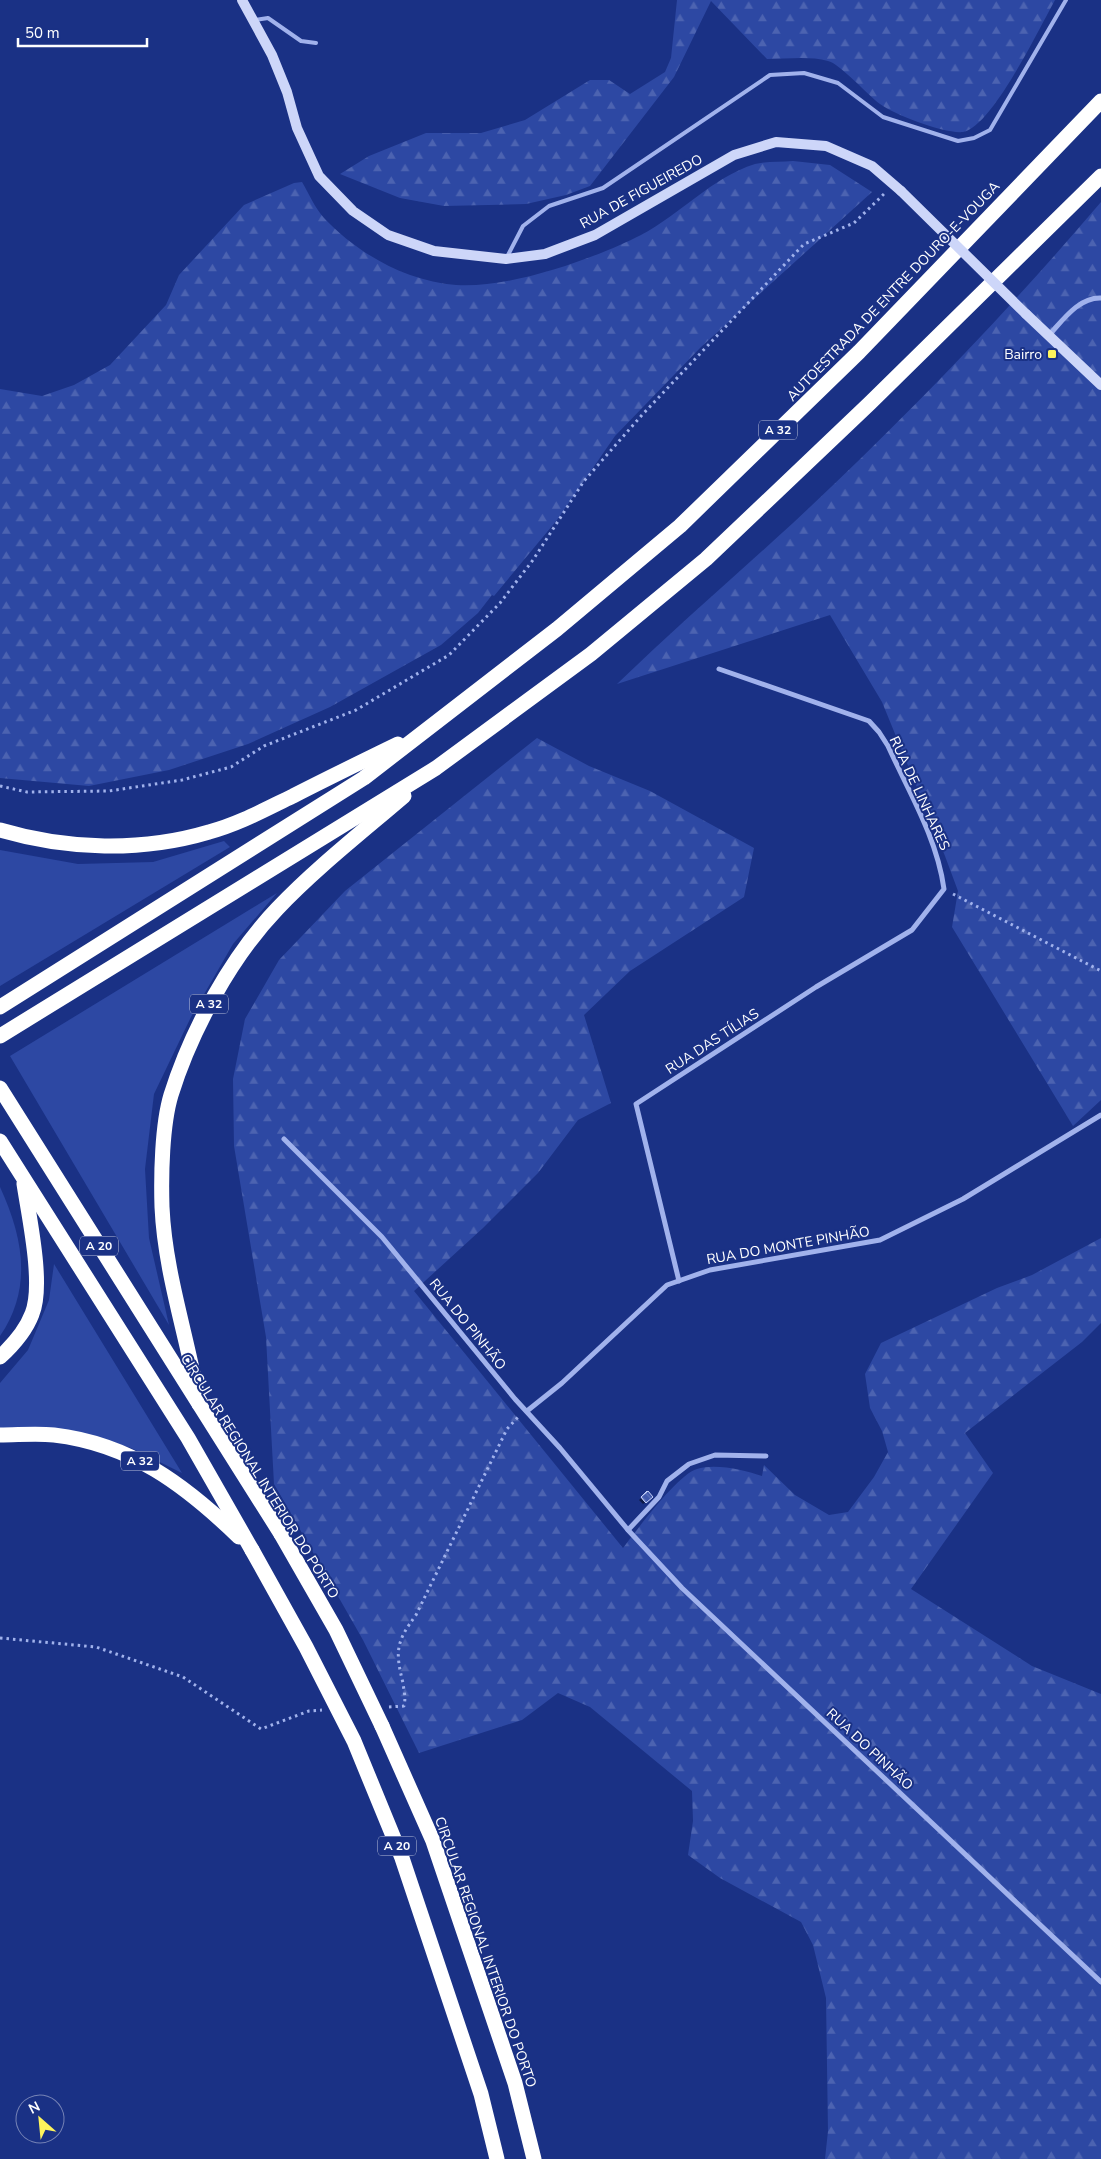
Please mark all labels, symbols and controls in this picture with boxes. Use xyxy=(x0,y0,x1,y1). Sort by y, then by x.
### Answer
scale bar xyxy=(18,15,146,47)
text: 50 m xyxy=(25,23,60,43)
street label: RUA DE FIGUEIREDO xyxy=(577,150,706,233)
street label: AUTOESTRADA DE ENTRE DOURO-E-VOUGA xyxy=(783,177,1004,405)
place label: Bairro xyxy=(1004,345,1042,364)
marker: Bairro xyxy=(1046,348,1058,360)
road number: A 32 xyxy=(759,420,797,440)
street label: RUA DE LINHARES xyxy=(885,733,954,854)
road number: A 32 xyxy=(190,994,228,1014)
street label: RUA DAS TÍLIAS xyxy=(662,1004,763,1079)
street label: RUA DO MONTE PINHÃO xyxy=(705,1222,871,1269)
road number: A 20 xyxy=(80,1236,118,1256)
street label: RUA DO PINHÃO xyxy=(425,1275,510,1374)
street label: CIRCULAR REGIONAL INTERIOR DO PORTO xyxy=(176,1350,343,1602)
road number: A 32 xyxy=(121,1452,159,1470)
street label: RUA DO PINHÃO xyxy=(822,1704,917,1795)
street label: CIRCULAR REGIONAL INTERIOR DO PORTO xyxy=(430,1814,541,2090)
road number: A 20 xyxy=(378,1836,416,1855)
north arrow xyxy=(15,2094,65,2144)
text: N xyxy=(25,2097,43,2119)

